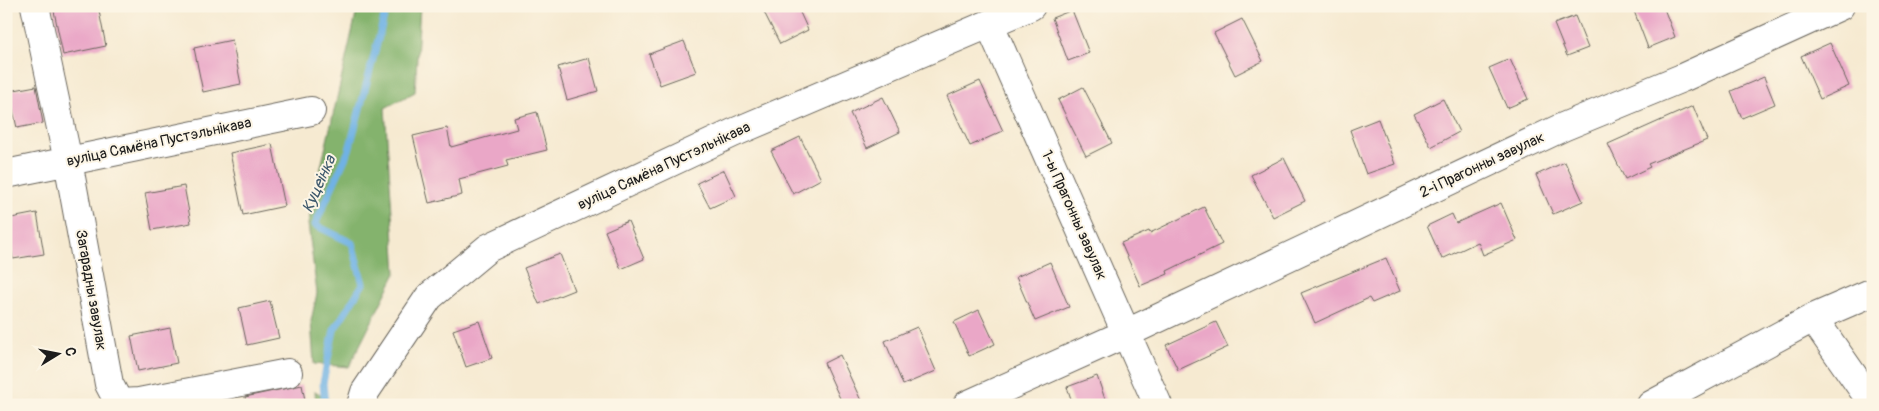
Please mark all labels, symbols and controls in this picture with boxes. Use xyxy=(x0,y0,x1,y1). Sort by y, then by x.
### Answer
street label: вуліца Сямёна Пустэльнікава xyxy=(65,113,253,171)
street label: вуліца Сямёна Пустэльнікава xyxy=(575,118,753,214)
street label: 2-і Прагонны завулак xyxy=(1417,128,1548,202)
street label: 1-ы Прагонны завулак xyxy=(1037,147,1111,283)
water label: Куцеінка xyxy=(298,151,341,216)
street label: Загарадны завулак xyxy=(71,228,111,352)
north arrow xyxy=(32,328,82,378)
text: С xyxy=(61,346,79,358)

